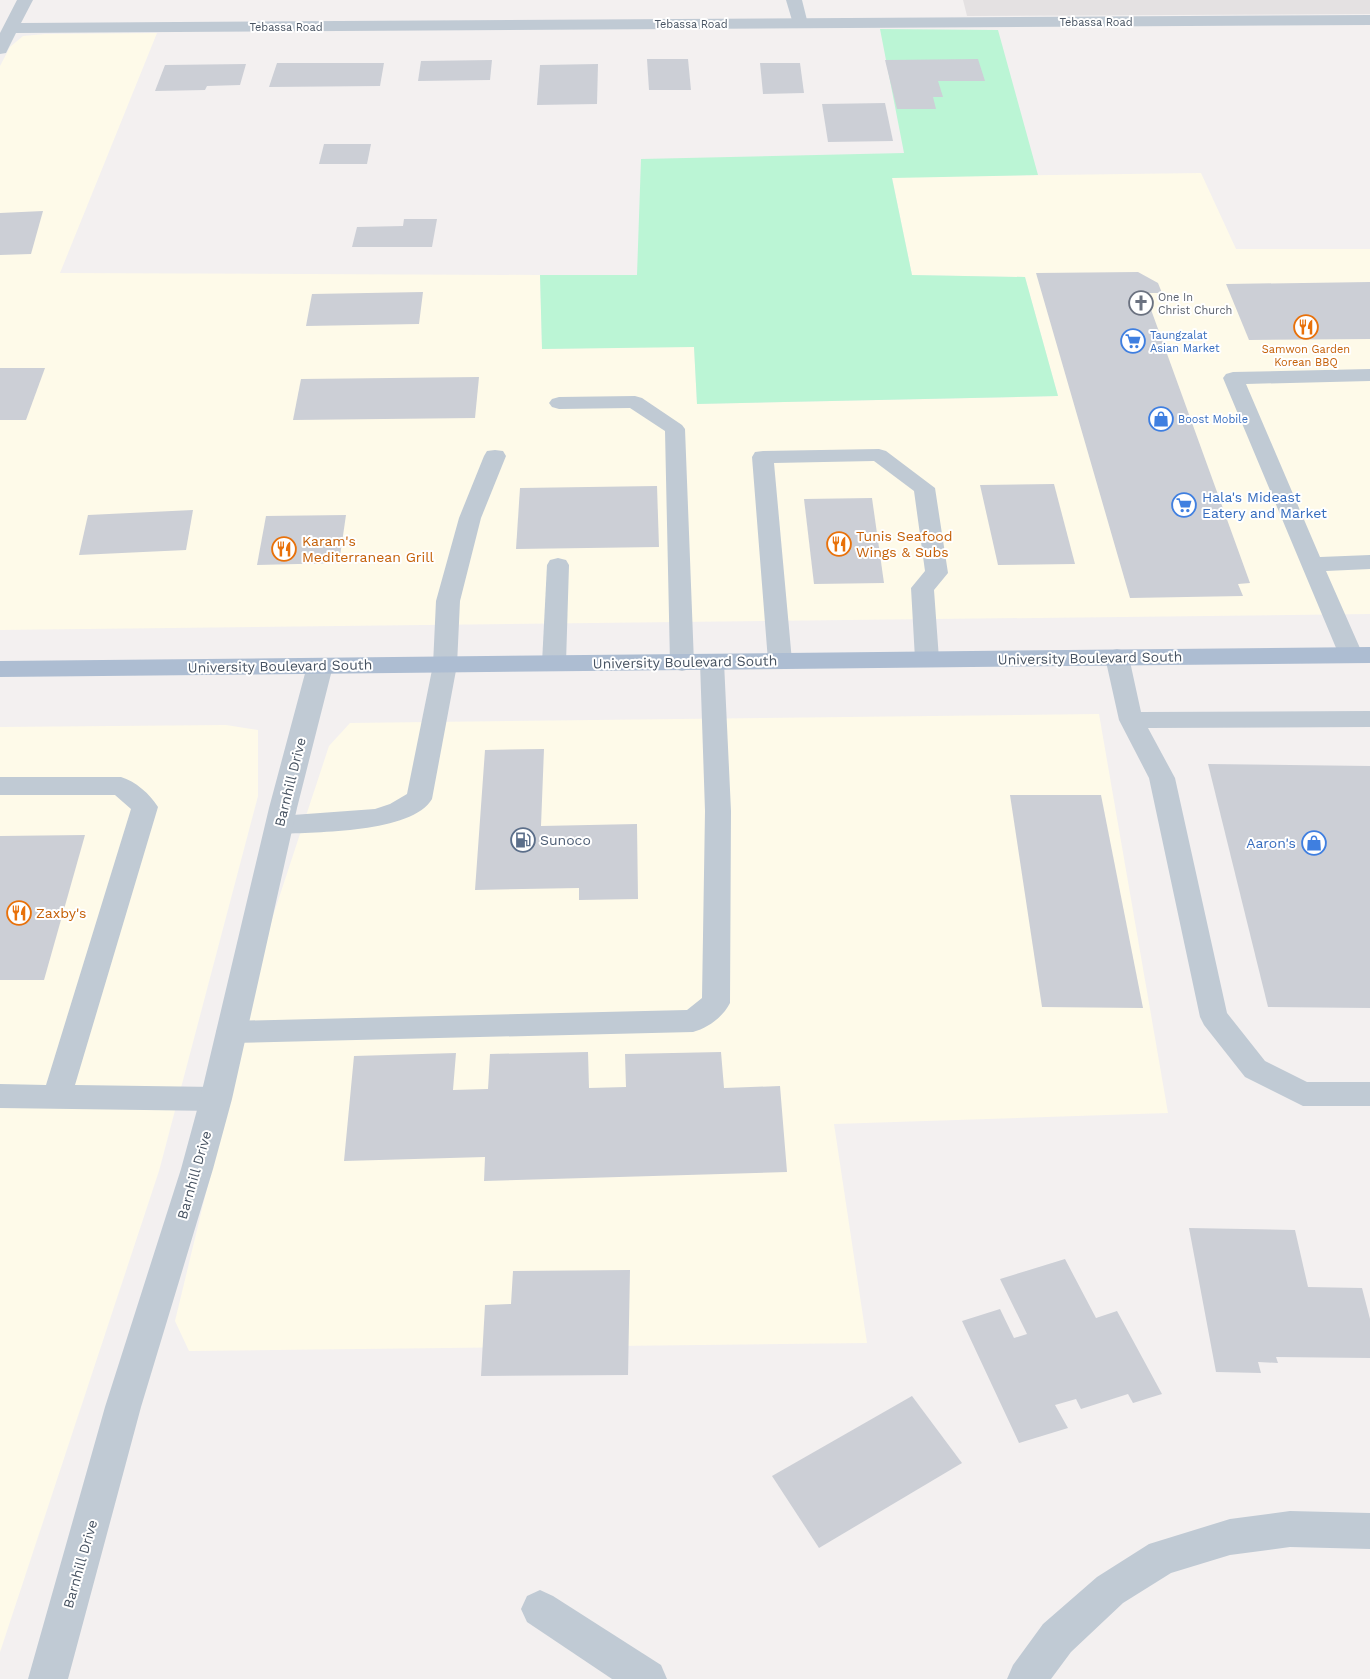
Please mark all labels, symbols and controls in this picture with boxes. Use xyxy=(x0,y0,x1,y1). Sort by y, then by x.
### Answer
street label: Tebassa Road xyxy=(1059,16,1133,29)
street label: Tebassa Road xyxy=(654,18,728,31)
street label: Tebassa Road xyxy=(249,21,323,34)
church icon: One In Christ Church xyxy=(1128,290,1154,316)
place label: One In Christ Church xyxy=(1158,291,1232,317)
restaurant icon: Samwon Garden Korean BBQ xyxy=(1293,314,1319,340)
supermarket icon: Taungzalat Asian Market xyxy=(1120,328,1146,354)
place label: Taungzalat Asian Market xyxy=(1150,329,1220,355)
place label: Samwon Garden Korean BBQ xyxy=(1262,343,1350,369)
shop icon: Boost Mobile xyxy=(1148,406,1174,432)
place label: Boost Mobile xyxy=(1178,413,1248,426)
place label: Hala's Mideast Eatery and Market xyxy=(1202,489,1327,521)
supermarket icon: Hala's Mideast Eatery and Market xyxy=(1171,492,1197,518)
place label: Tunis Seafood Wings & Subs xyxy=(856,528,953,560)
restaurant icon: Tunis Seafood Wings & Subs xyxy=(826,531,852,557)
place label: Karam's Mediterranean Grill xyxy=(302,533,434,565)
restaurant icon: Karam's Mediterranean Grill xyxy=(271,536,297,562)
street label: University Boulevard South xyxy=(998,648,1182,668)
street label: University Boulevard South xyxy=(593,652,777,672)
street label: University Boulevard South xyxy=(188,656,372,676)
street label: Barnhill Drive xyxy=(271,736,309,828)
fuel station icon: Sunoco xyxy=(510,827,536,853)
shop icon: Aaron's xyxy=(1301,830,1327,856)
place label: Sunoco xyxy=(540,832,591,848)
place label: Aaron's xyxy=(1246,835,1296,851)
restaurant icon: Zaxby's xyxy=(6,900,32,926)
place label: Zaxby's xyxy=(36,905,86,921)
street label: Barnhill Drive xyxy=(174,1129,214,1221)
street label: Barnhill Drive xyxy=(60,1518,100,1610)

